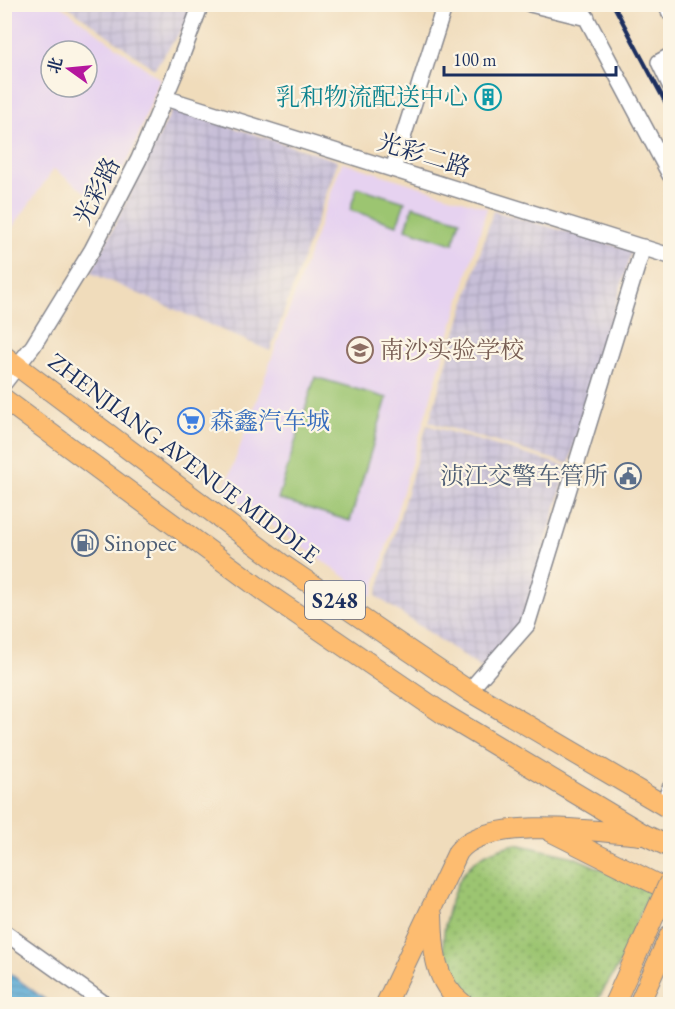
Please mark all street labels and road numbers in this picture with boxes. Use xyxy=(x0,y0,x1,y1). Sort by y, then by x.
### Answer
street label: 光彩二路 xyxy=(374,126,475,183)
street label: 光彩路 xyxy=(66,152,127,230)
street label: ZHENJIANG AVENUE MIDDLE xyxy=(42,345,326,570)
road number: S248 xyxy=(305,581,365,619)

